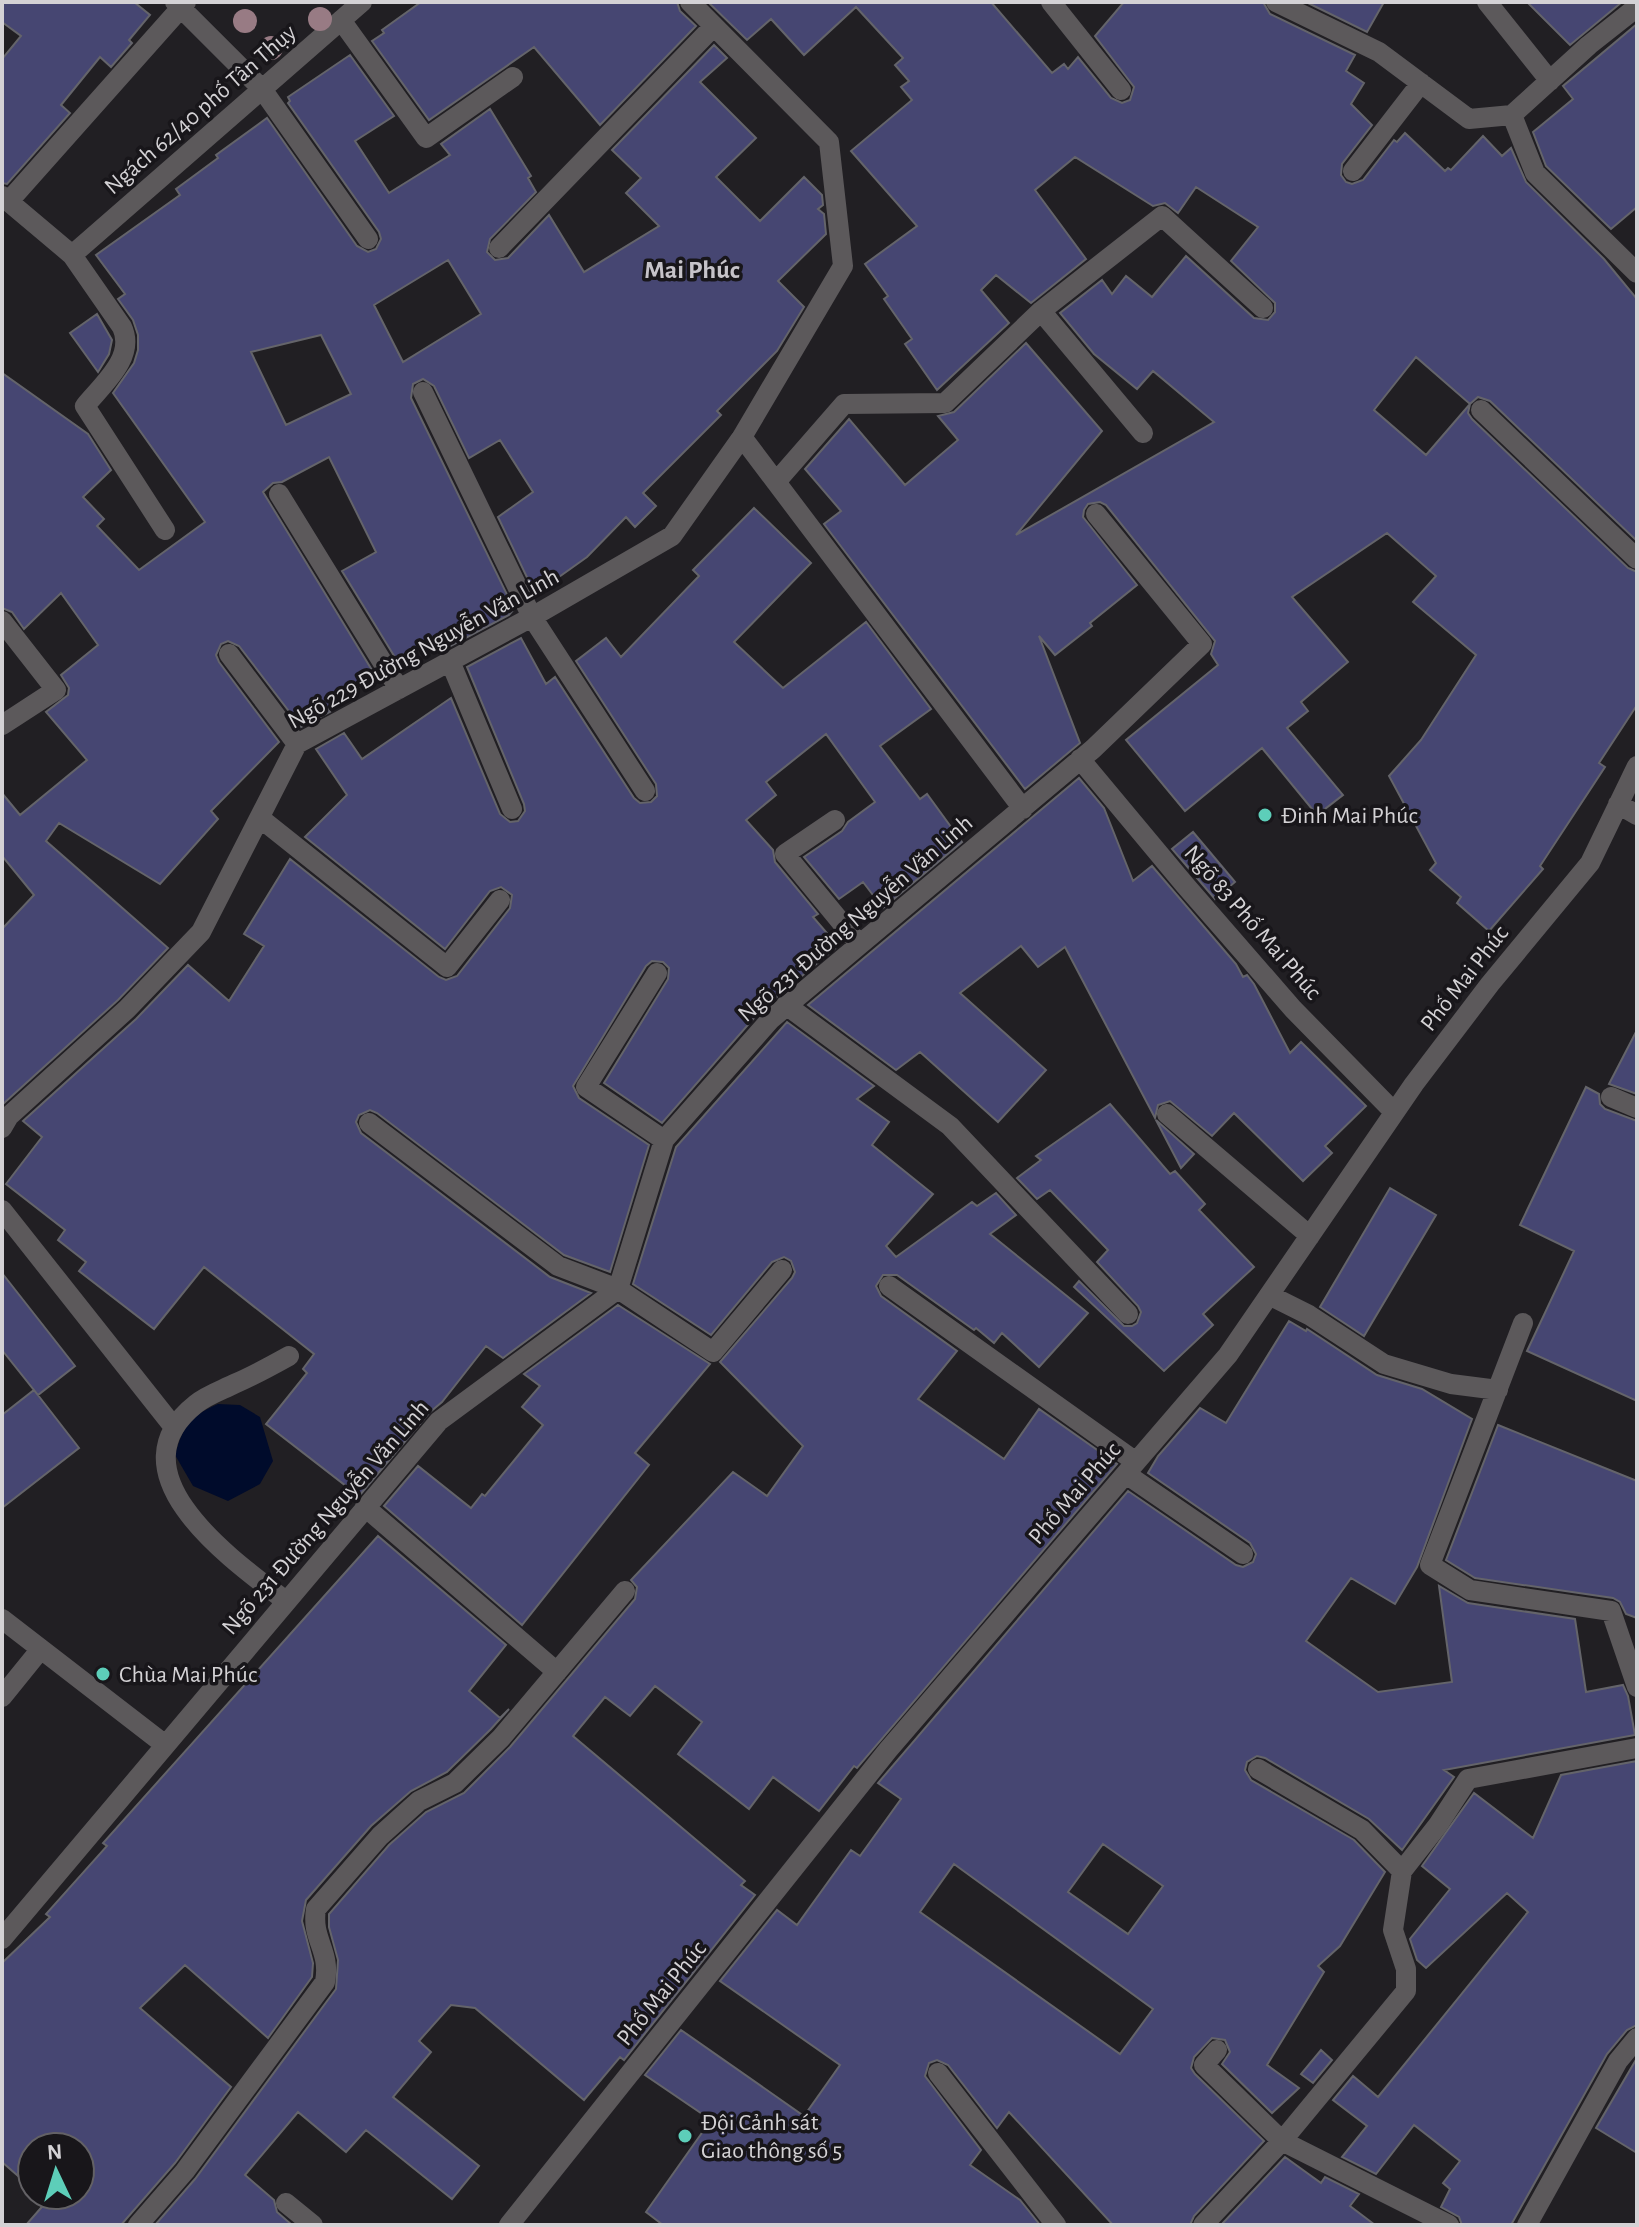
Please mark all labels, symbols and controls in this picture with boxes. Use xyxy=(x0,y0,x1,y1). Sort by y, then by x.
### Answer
street label: Ngách 62/40 phố Tân Thụy xyxy=(100,20,301,199)
district label: Mai Phúc xyxy=(644,257,740,283)
street label: Ngõ 229 Đường Nguyễn Văn Linh xyxy=(283,563,563,734)
place label: Đinh Mai Phúc xyxy=(1281,804,1418,828)
marker: Đinh Mai Phúc xyxy=(1256,806,1274,824)
street label: Ngõ 231 Đường Nguyễn Văn Linh xyxy=(733,810,977,1027)
street label: Ngõ 83 Phố Mai Phúc xyxy=(1179,841,1325,1004)
street label: Phố Mai Phúc xyxy=(1416,921,1513,1036)
street label: Ngõ 231 Đường Nguyễn Văn Linh xyxy=(217,1395,434,1639)
street label: Phố Mai Phúc xyxy=(1024,1438,1125,1549)
place label: Chùa Mai Phúc xyxy=(119,1663,257,1687)
marker: Chùa Mai Phúc xyxy=(94,1665,112,1683)
street label: Phố Mai Phúc xyxy=(613,1937,711,2050)
place label: Đội Cảnh sát Giao thông số 5 xyxy=(701,2111,842,2163)
marker: Đội Cảnh sát Giao thông số 5 xyxy=(676,2127,694,2145)
north arrow xyxy=(16,2131,96,2211)
text: N xyxy=(46,2141,63,2164)

